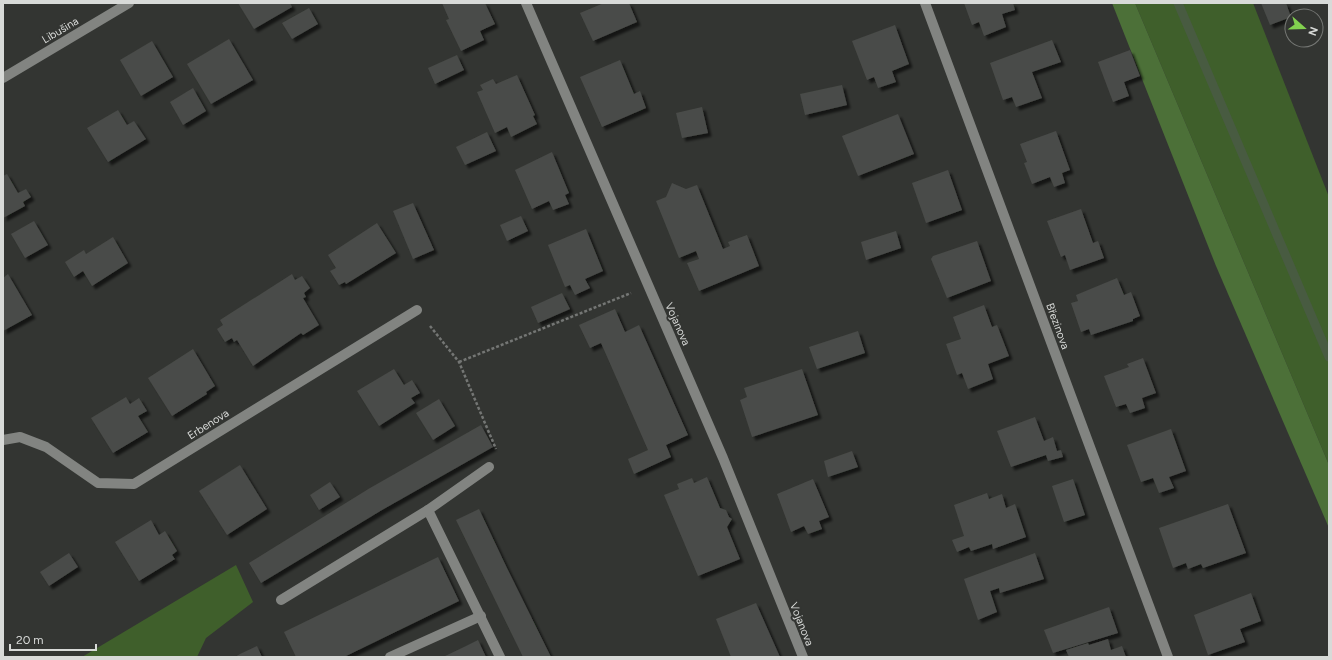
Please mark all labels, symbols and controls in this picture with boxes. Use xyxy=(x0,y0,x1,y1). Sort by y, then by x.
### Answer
north arrow xyxy=(1284,8,1324,48)
street label: Libušina xyxy=(40,14,81,46)
text: N xyxy=(1305,25,1320,37)
street label: Vojanova xyxy=(662,301,693,348)
street label: Březinova xyxy=(1043,301,1072,351)
street label: Erbenova xyxy=(185,407,231,442)
street label: Vojanova xyxy=(787,601,816,648)
scale bar xyxy=(10,626,96,652)
text: 20 m xyxy=(16,633,44,647)

